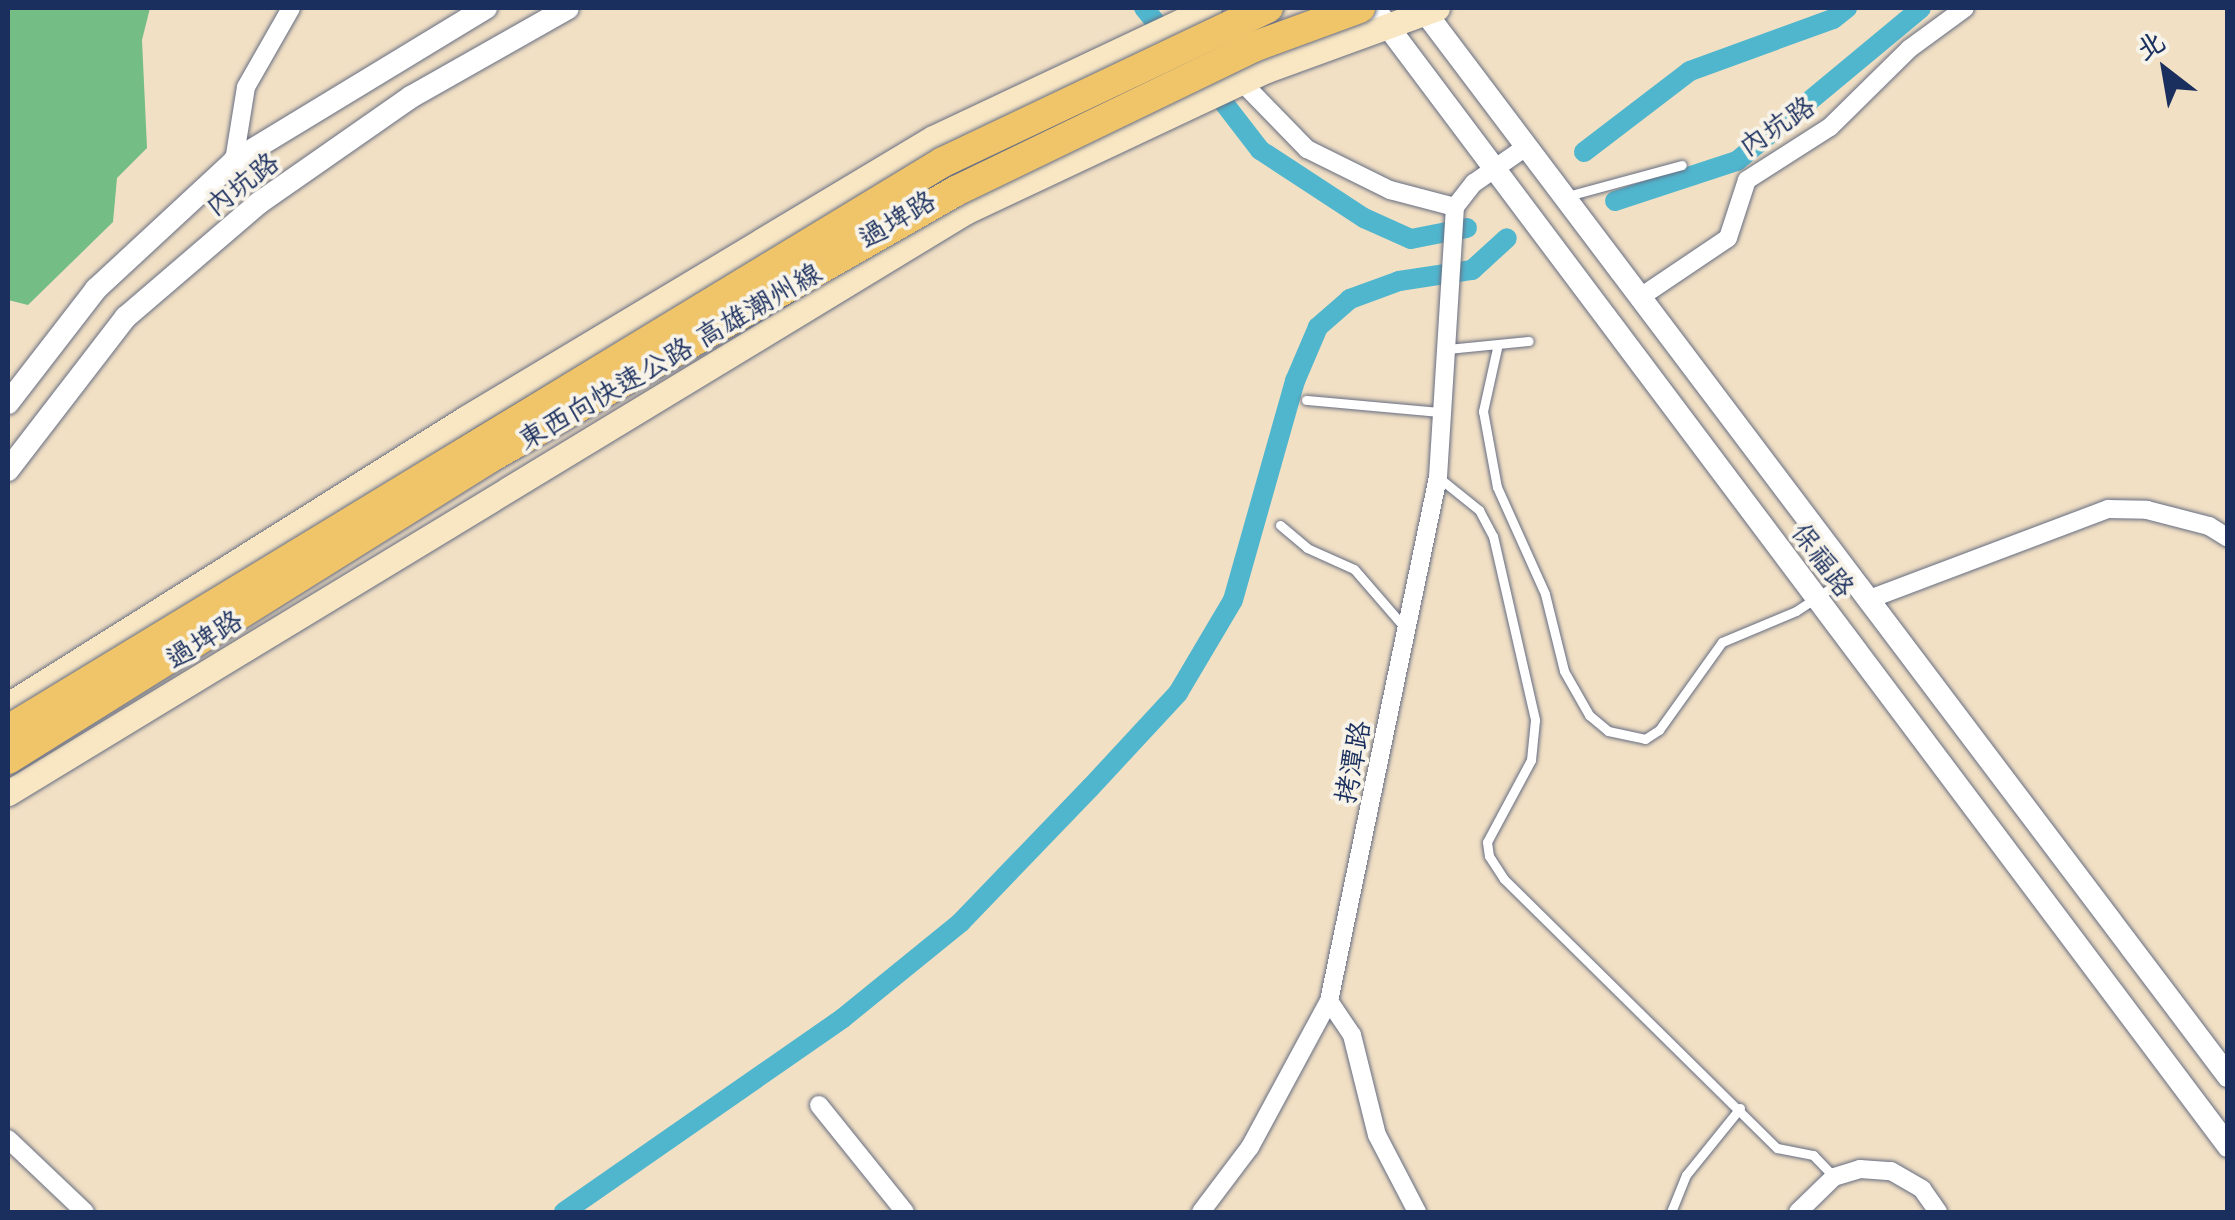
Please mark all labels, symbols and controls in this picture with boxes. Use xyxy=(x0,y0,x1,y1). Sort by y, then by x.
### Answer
north arrow xyxy=(2115,20,2215,120)
text: 北 xyxy=(2128,22,2171,67)
street label: 內坑路 xyxy=(1732,88,1820,162)
street label: 內坑路 xyxy=(198,144,284,222)
street label: 過埤路 xyxy=(851,182,941,254)
street label: 東西向快速公路 高雄潮州線 xyxy=(511,254,827,456)
street label: 保福路 xyxy=(1785,515,1863,603)
street label: 過埤路 xyxy=(158,601,248,675)
street label: 拷潭路 xyxy=(1326,718,1376,806)

